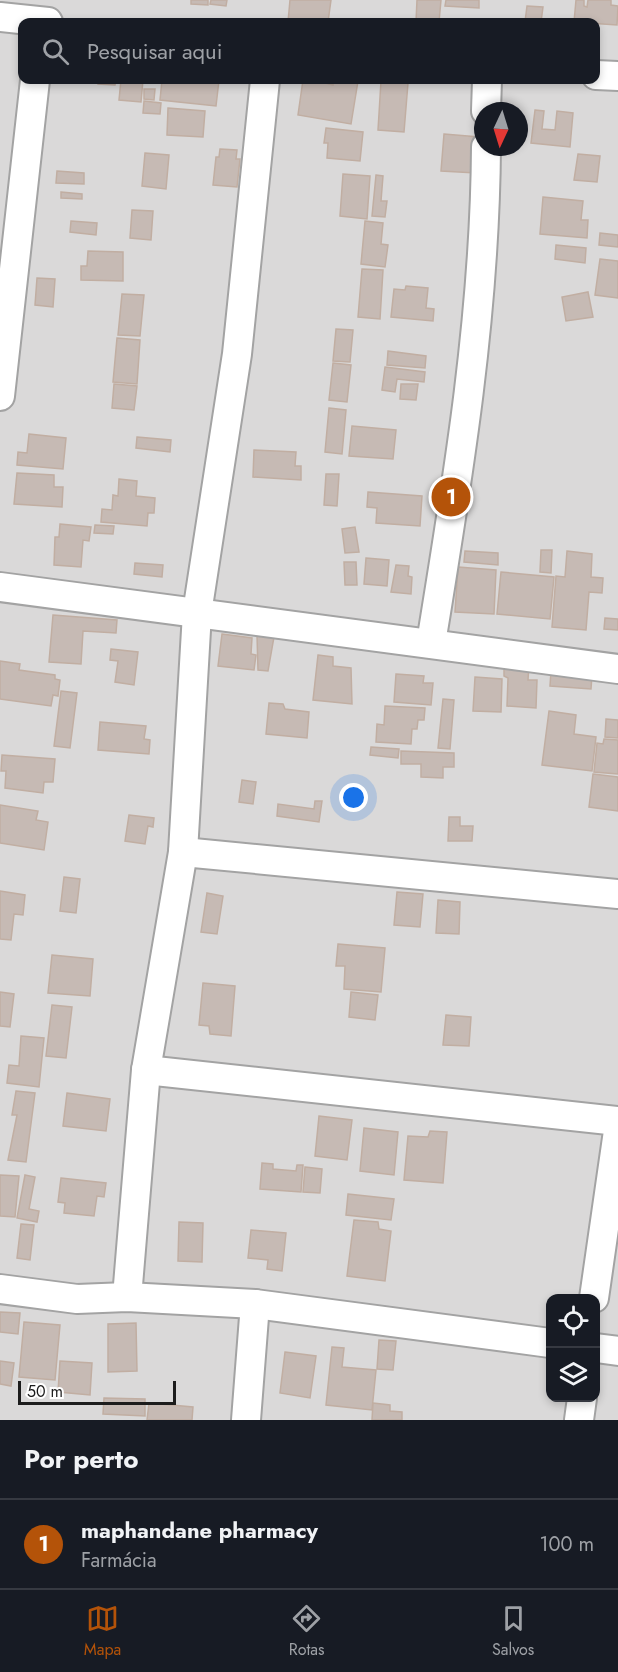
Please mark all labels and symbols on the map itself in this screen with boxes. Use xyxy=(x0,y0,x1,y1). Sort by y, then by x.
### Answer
north arrow xyxy=(474,102,528,156)
pin: 1 xyxy=(432,474,470,520)
your location xyxy=(339,783,368,812)
scale bar xyxy=(18,1378,176,1406)

